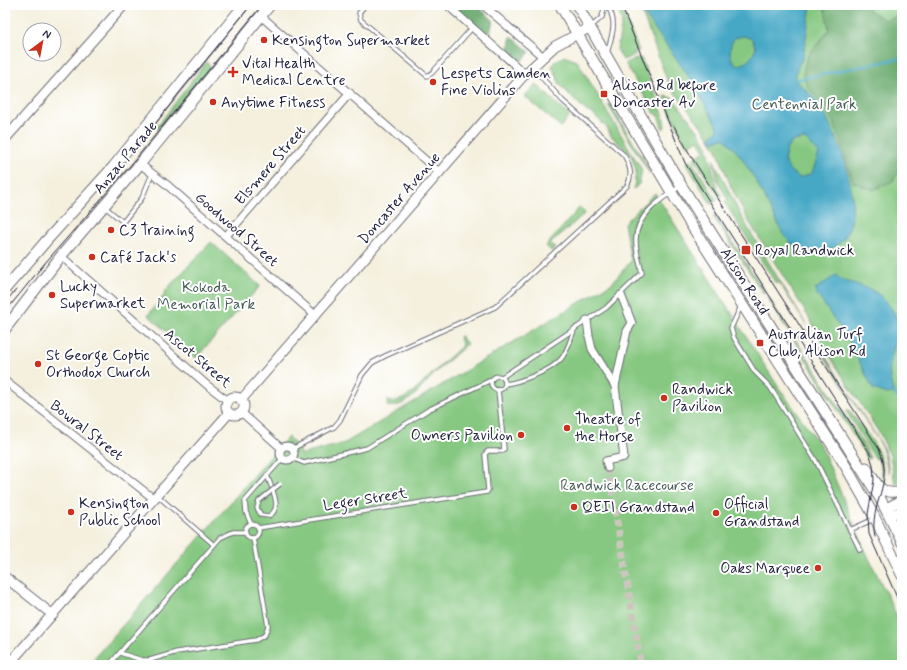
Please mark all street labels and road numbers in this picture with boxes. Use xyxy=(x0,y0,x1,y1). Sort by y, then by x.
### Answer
street label: Anzac Parade xyxy=(89,117,162,198)
street label: Elsmere Street xyxy=(231,121,311,210)
street label: Doncaster Avenue xyxy=(354,148,445,249)
street label: Goodwood Street xyxy=(190,188,283,272)
street label: Alison Road xyxy=(715,244,773,319)
street label: Ascot Street xyxy=(159,325,235,393)
street label: Bowral Street xyxy=(46,396,127,466)
street label: Leger Street xyxy=(322,483,409,517)

